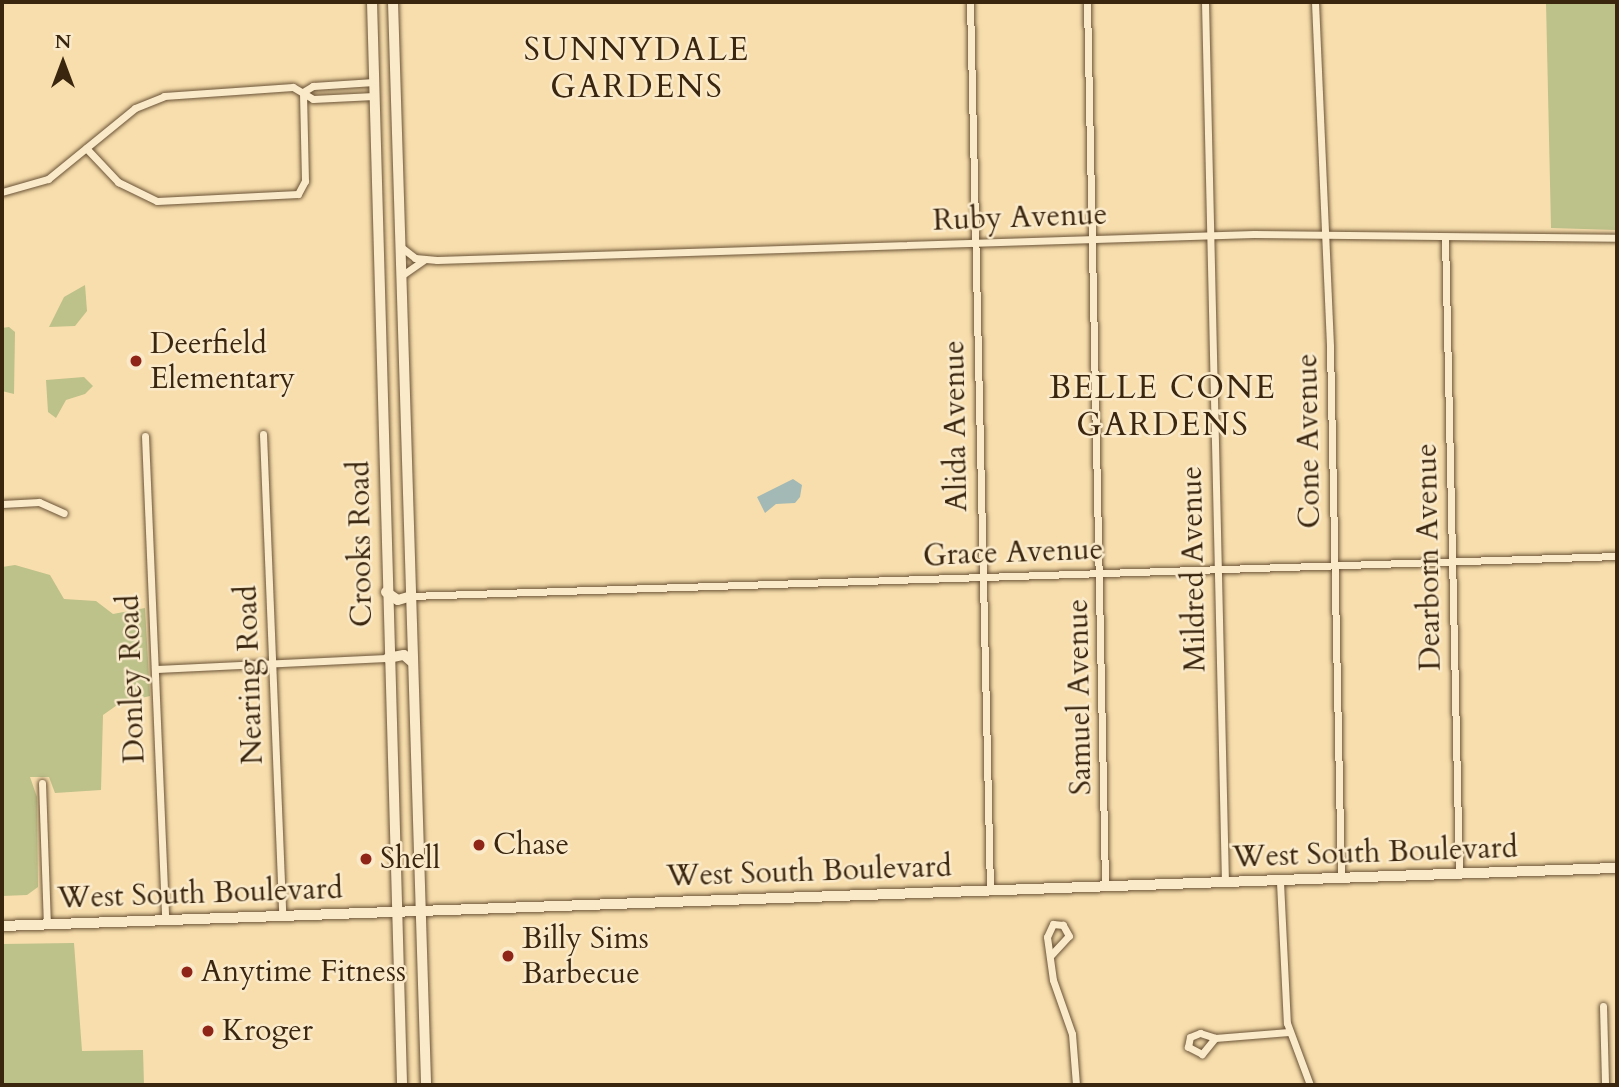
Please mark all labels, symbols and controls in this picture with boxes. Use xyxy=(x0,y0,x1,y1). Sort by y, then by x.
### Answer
north arrow xyxy=(28,28,98,98)
text: N xyxy=(55,29,71,55)
district label: SUNNYDALE GARDENS xyxy=(525,32,749,107)
street label: Ruby Avenue xyxy=(932,197,1108,239)
place label: Deerfield Elementary xyxy=(150,326,295,396)
street label: Alida Avenue xyxy=(937,340,975,512)
marker: Deerfield Elementary xyxy=(128,353,144,369)
street label: Cone Avenue xyxy=(1289,353,1329,529)
district label: BELLE CONE GARDENS xyxy=(1050,370,1276,445)
street label: Dearborn Avenue xyxy=(1409,443,1449,671)
street label: Crooks Road xyxy=(342,461,380,627)
street label: Mildred Avenue xyxy=(1174,466,1214,672)
street label: Grace Avenue xyxy=(922,532,1104,574)
street label: Nearing Road xyxy=(229,585,271,765)
street label: Donley Road xyxy=(111,594,153,764)
street label: Samuel Avenue xyxy=(1060,598,1100,796)
place label: Chase xyxy=(493,827,569,863)
street label: West South Boulevard xyxy=(1232,830,1518,876)
marker: Chase xyxy=(471,837,487,853)
place label: Shell xyxy=(380,841,440,877)
street label: West South Boulevard xyxy=(666,849,952,895)
marker: Shell xyxy=(358,851,374,867)
street label: West South Boulevard xyxy=(57,871,343,917)
place label: Billy Sims Barbecue xyxy=(522,921,649,992)
marker: Billy Sims Barbecue xyxy=(500,948,516,964)
place label: Anytime Fitness xyxy=(201,954,406,990)
marker: Anytime Fitness xyxy=(179,964,195,980)
place label: Kroger xyxy=(222,1013,313,1049)
marker: Kroger xyxy=(200,1023,216,1039)

